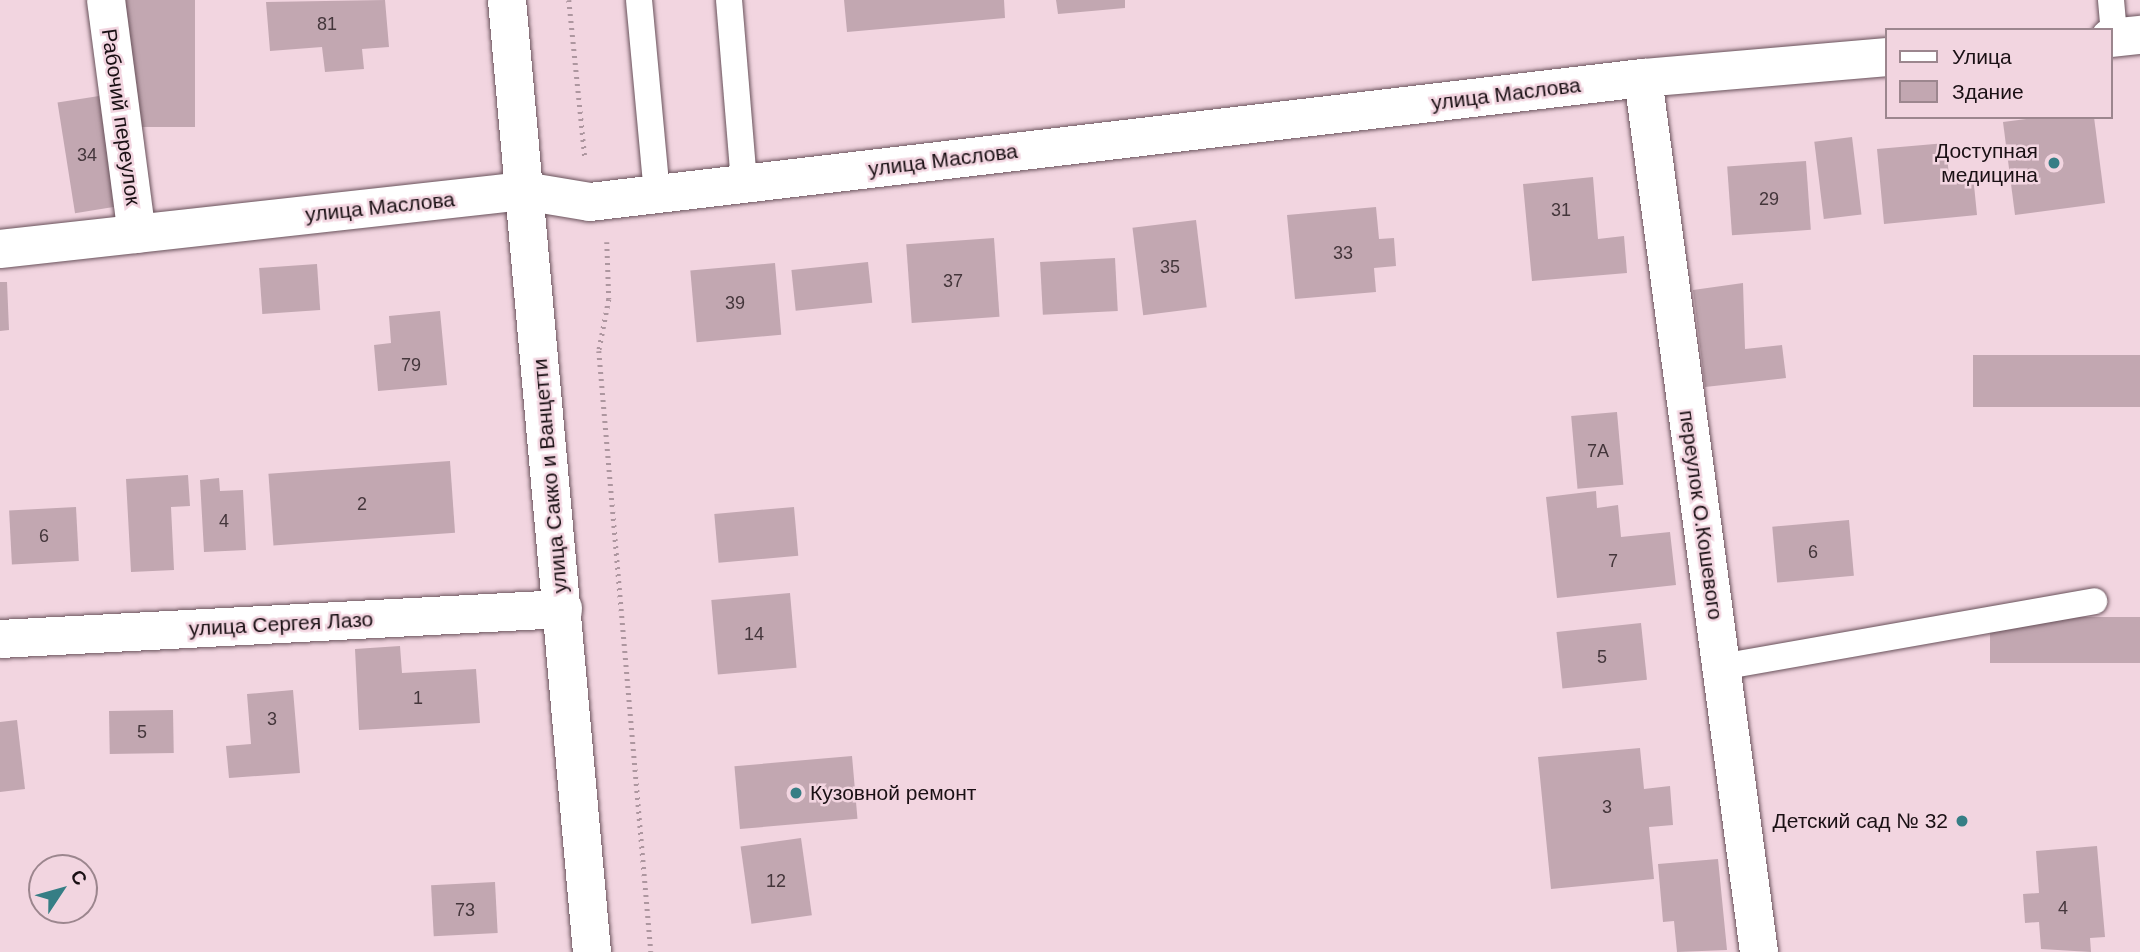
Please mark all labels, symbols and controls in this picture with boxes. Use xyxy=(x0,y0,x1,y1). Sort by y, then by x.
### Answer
house number: 81 xyxy=(317,13,337,35)
street label: Рабочий переулок xyxy=(96,27,146,207)
legend xyxy=(1884,28,2112,119)
text: Улица xyxy=(1952,45,2012,68)
street label: улица Маслова xyxy=(1430,72,1582,116)
text: Здание xyxy=(1952,80,2024,103)
street label: улица Маслова xyxy=(867,138,1019,182)
place label: Доступная медицина xyxy=(1935,138,2038,188)
house number: 34 xyxy=(77,144,97,166)
marker: Доступная медицина xyxy=(2044,153,2064,173)
street label: улица Маслова xyxy=(304,187,456,227)
house number: 29 xyxy=(1759,188,1779,210)
house number: 31 xyxy=(1551,199,1571,221)
house number: 33 xyxy=(1333,242,1353,264)
house number: 35 xyxy=(1160,256,1180,278)
house number: 37 xyxy=(943,270,963,292)
house number: 39 xyxy=(725,292,745,314)
house number: 79 xyxy=(401,354,421,376)
street label: улица Сакко и Ванцетти xyxy=(527,358,573,594)
street label: переулок О.Кошевого xyxy=(1674,409,1728,621)
house number: 7А xyxy=(1587,440,1609,462)
house number: 2 xyxy=(357,493,367,515)
house number: 4 xyxy=(219,510,229,532)
house number: 6 xyxy=(39,525,49,547)
house number: 6 xyxy=(1808,541,1818,563)
house number: 7 xyxy=(1608,550,1618,572)
street label: улица Сергея Лазо xyxy=(188,607,374,641)
house number: 14 xyxy=(744,623,764,645)
house number: 5 xyxy=(1597,646,1607,668)
house number: 1 xyxy=(413,687,423,709)
house number: 3 xyxy=(267,708,277,730)
house number: 5 xyxy=(137,721,147,743)
place label: Кузовной ремонт xyxy=(810,780,976,806)
marker: Кузовной ремонт xyxy=(788,785,804,801)
house number: 3 xyxy=(1602,796,1612,818)
place label: Детский сад № 32 xyxy=(1772,808,1948,834)
marker: Детский сад № 32 xyxy=(1954,813,1970,829)
north arrow xyxy=(28,854,98,924)
text: С xyxy=(66,866,91,889)
house number: 12 xyxy=(766,870,786,892)
house number: 4 xyxy=(2058,897,2068,919)
house number: 73 xyxy=(455,899,475,921)

